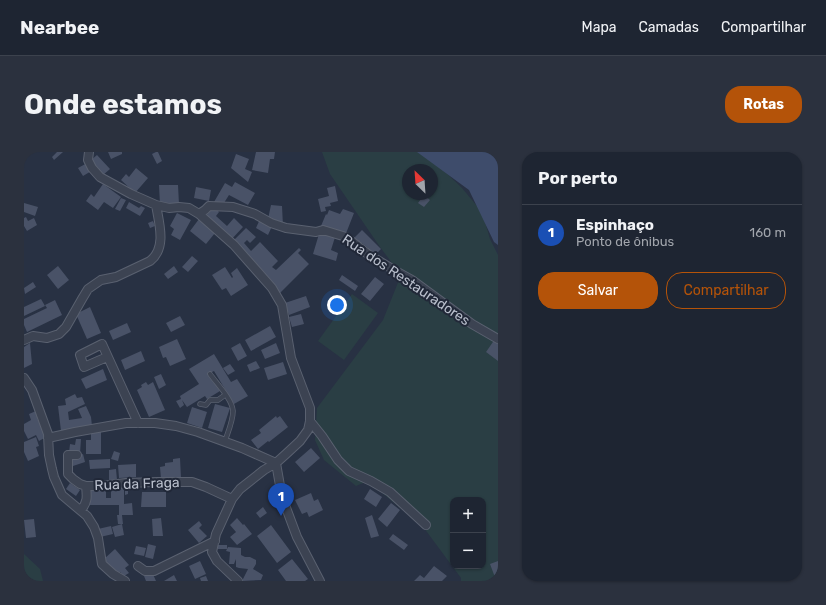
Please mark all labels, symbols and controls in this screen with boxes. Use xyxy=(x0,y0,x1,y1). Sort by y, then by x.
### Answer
text: Nearbee xyxy=(20,16,99,39)
text: Mapa xyxy=(582,19,617,36)
text: Camadas xyxy=(639,19,699,36)
text: Compartilhar xyxy=(721,19,806,36)
button: Rotas xyxy=(725,86,802,123)
text: Onde estamos xyxy=(24,88,222,121)
north arrow xyxy=(402,164,438,200)
text: Por perto xyxy=(538,168,618,188)
text: Espinhaço xyxy=(576,216,654,234)
text: 1 xyxy=(548,225,554,240)
text: 160 m xyxy=(750,225,786,240)
street label: Rua dos Restauradores xyxy=(339,231,473,329)
text: Ponto de ônibus xyxy=(576,234,674,249)
button: Salvar xyxy=(538,272,658,309)
button: Compartilhar xyxy=(666,272,786,309)
your location xyxy=(327,295,347,315)
street label: Rua da Fraga xyxy=(94,474,180,494)
pin: 1 xyxy=(268,483,294,516)
map controls xyxy=(450,497,486,569)
button: + xyxy=(450,497,486,533)
button: − xyxy=(450,533,486,569)

